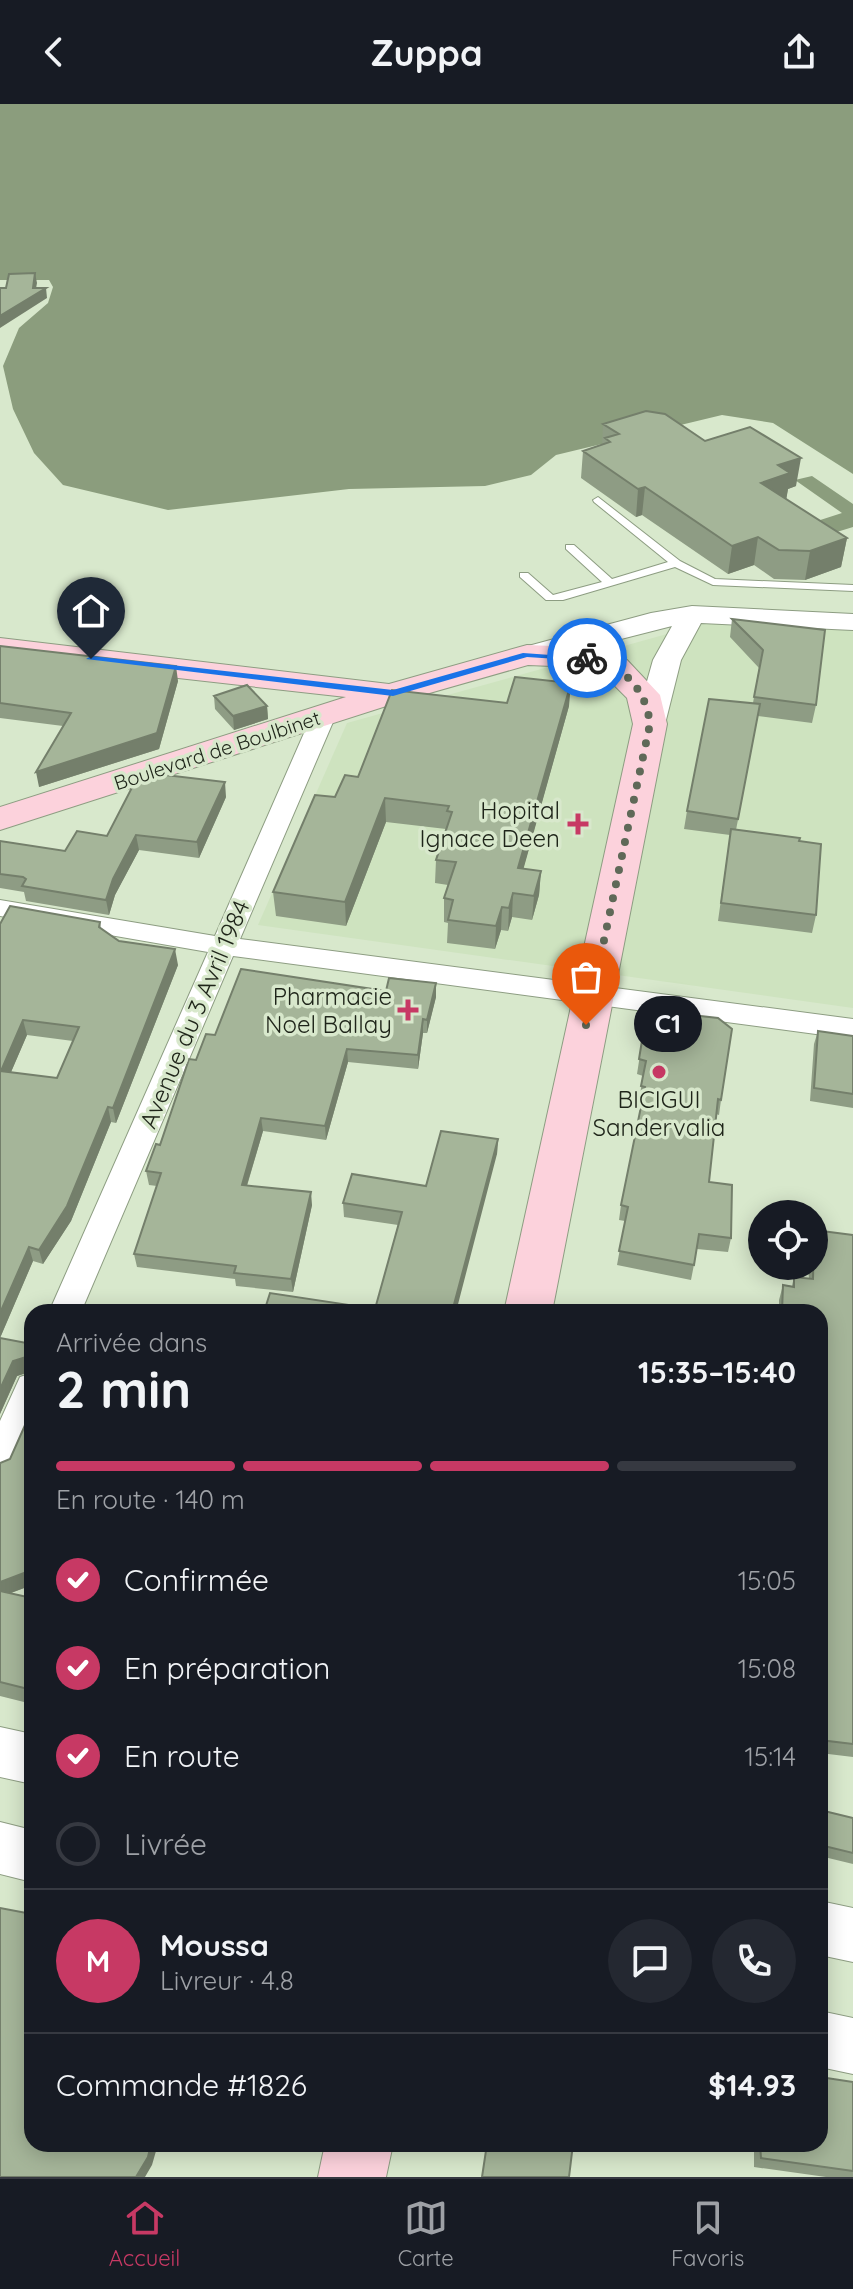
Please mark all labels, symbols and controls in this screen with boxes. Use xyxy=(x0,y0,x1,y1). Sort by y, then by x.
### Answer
icon: back xyxy=(32,30,76,74)
text: Zuppa xyxy=(370,30,483,75)
icon: share xyxy=(777,30,821,74)
pin xyxy=(57,577,125,659)
icon: home xyxy=(69,589,113,633)
courier xyxy=(547,618,627,698)
icon: bike xyxy=(565,636,609,680)
street label: Boulevard de Boulbinet xyxy=(111,705,324,795)
place label: Hopital Ignace Deen xyxy=(420,795,560,853)
marker: Hopital Ignace Deen xyxy=(567,813,589,835)
street label: Avenue du 3 Avril 1984 xyxy=(132,895,256,1133)
pin xyxy=(552,943,620,1025)
icon: bag xyxy=(564,955,608,999)
place label: Pharmacie Noel Ballay xyxy=(265,981,392,1039)
callout: C1 xyxy=(634,997,702,1053)
marker: Pharmacie Noel Ballay xyxy=(399,1001,417,1019)
text: C1 xyxy=(655,1007,681,1040)
marker: BICIGUI Sandervalia xyxy=(650,1063,668,1081)
place label: BICIGUI Sandervalia xyxy=(593,1084,725,1142)
map controls xyxy=(748,1200,828,1280)
button: locate xyxy=(748,1200,828,1280)
text: Arrivée dans xyxy=(56,1326,207,1359)
text: 15:35–15:40 xyxy=(638,1353,796,1391)
text: 2 min xyxy=(56,1356,191,1421)
text: En route · 140 m xyxy=(56,1483,245,1516)
icon: check xyxy=(56,1558,100,1602)
text: Confirmée xyxy=(124,1561,269,1599)
text: 15:05 xyxy=(738,1564,796,1597)
icon: check xyxy=(56,1646,100,1690)
text: En préparation xyxy=(124,1649,330,1687)
text: 15:08 xyxy=(738,1652,796,1685)
icon: check xyxy=(56,1734,100,1778)
text: En route xyxy=(124,1737,240,1775)
text: 15:14 xyxy=(744,1740,796,1773)
text: Livrée xyxy=(124,1825,207,1863)
button: chat xyxy=(608,1919,692,2003)
button: phone xyxy=(712,1919,796,2003)
text: Moussa xyxy=(160,1926,269,1964)
text: M xyxy=(86,1942,110,1980)
text: Livreur · 4.8 xyxy=(160,1964,294,1997)
text: Commande #1826 xyxy=(56,2066,307,2104)
text: $14.93 xyxy=(708,2066,796,2104)
tab: Accueil xyxy=(109,2196,180,2272)
tab: Carte xyxy=(398,2196,454,2272)
tab: Favoris xyxy=(671,2196,744,2272)

